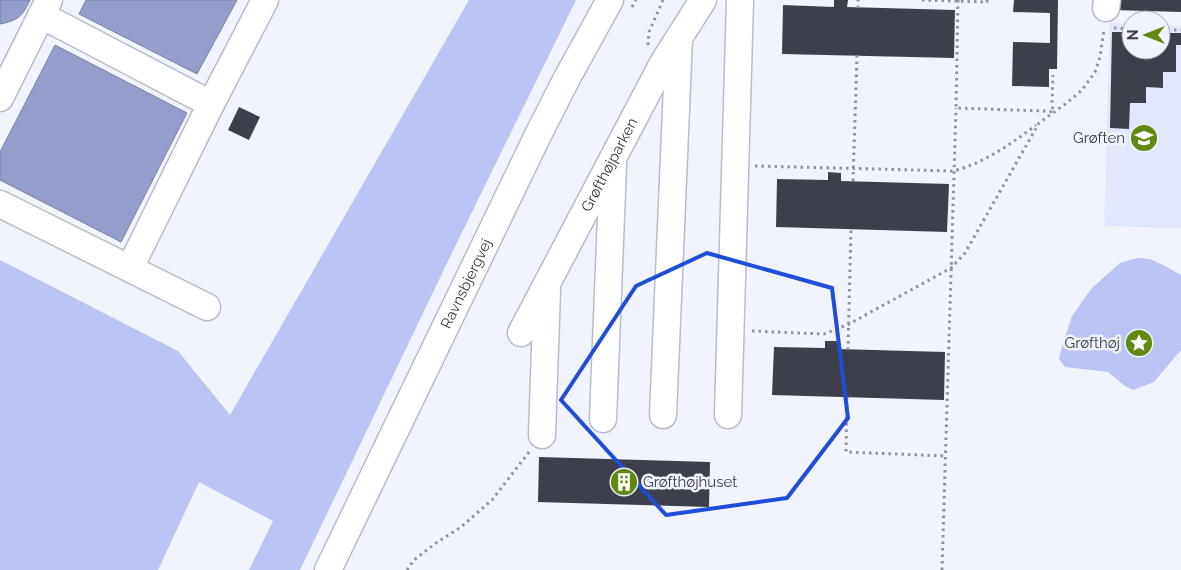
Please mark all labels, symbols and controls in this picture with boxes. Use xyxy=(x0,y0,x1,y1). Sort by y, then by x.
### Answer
north arrow xyxy=(1121,10,1171,60)
text: N xyxy=(1125,30,1141,40)
street label: Grøfthøjparken xyxy=(577,115,641,215)
school or university icon: Grøften xyxy=(1129,123,1159,153)
place label: Grøften xyxy=(1073,129,1125,147)
street label: Ravnsbjergvej xyxy=(437,236,496,331)
place icon: Grøfthøj xyxy=(1124,328,1154,358)
place label: Grøfthøj xyxy=(1064,334,1120,352)
building icon: Grøfthøjhuset xyxy=(609,467,639,497)
place label: Grøfthøjhuset xyxy=(643,473,737,491)

